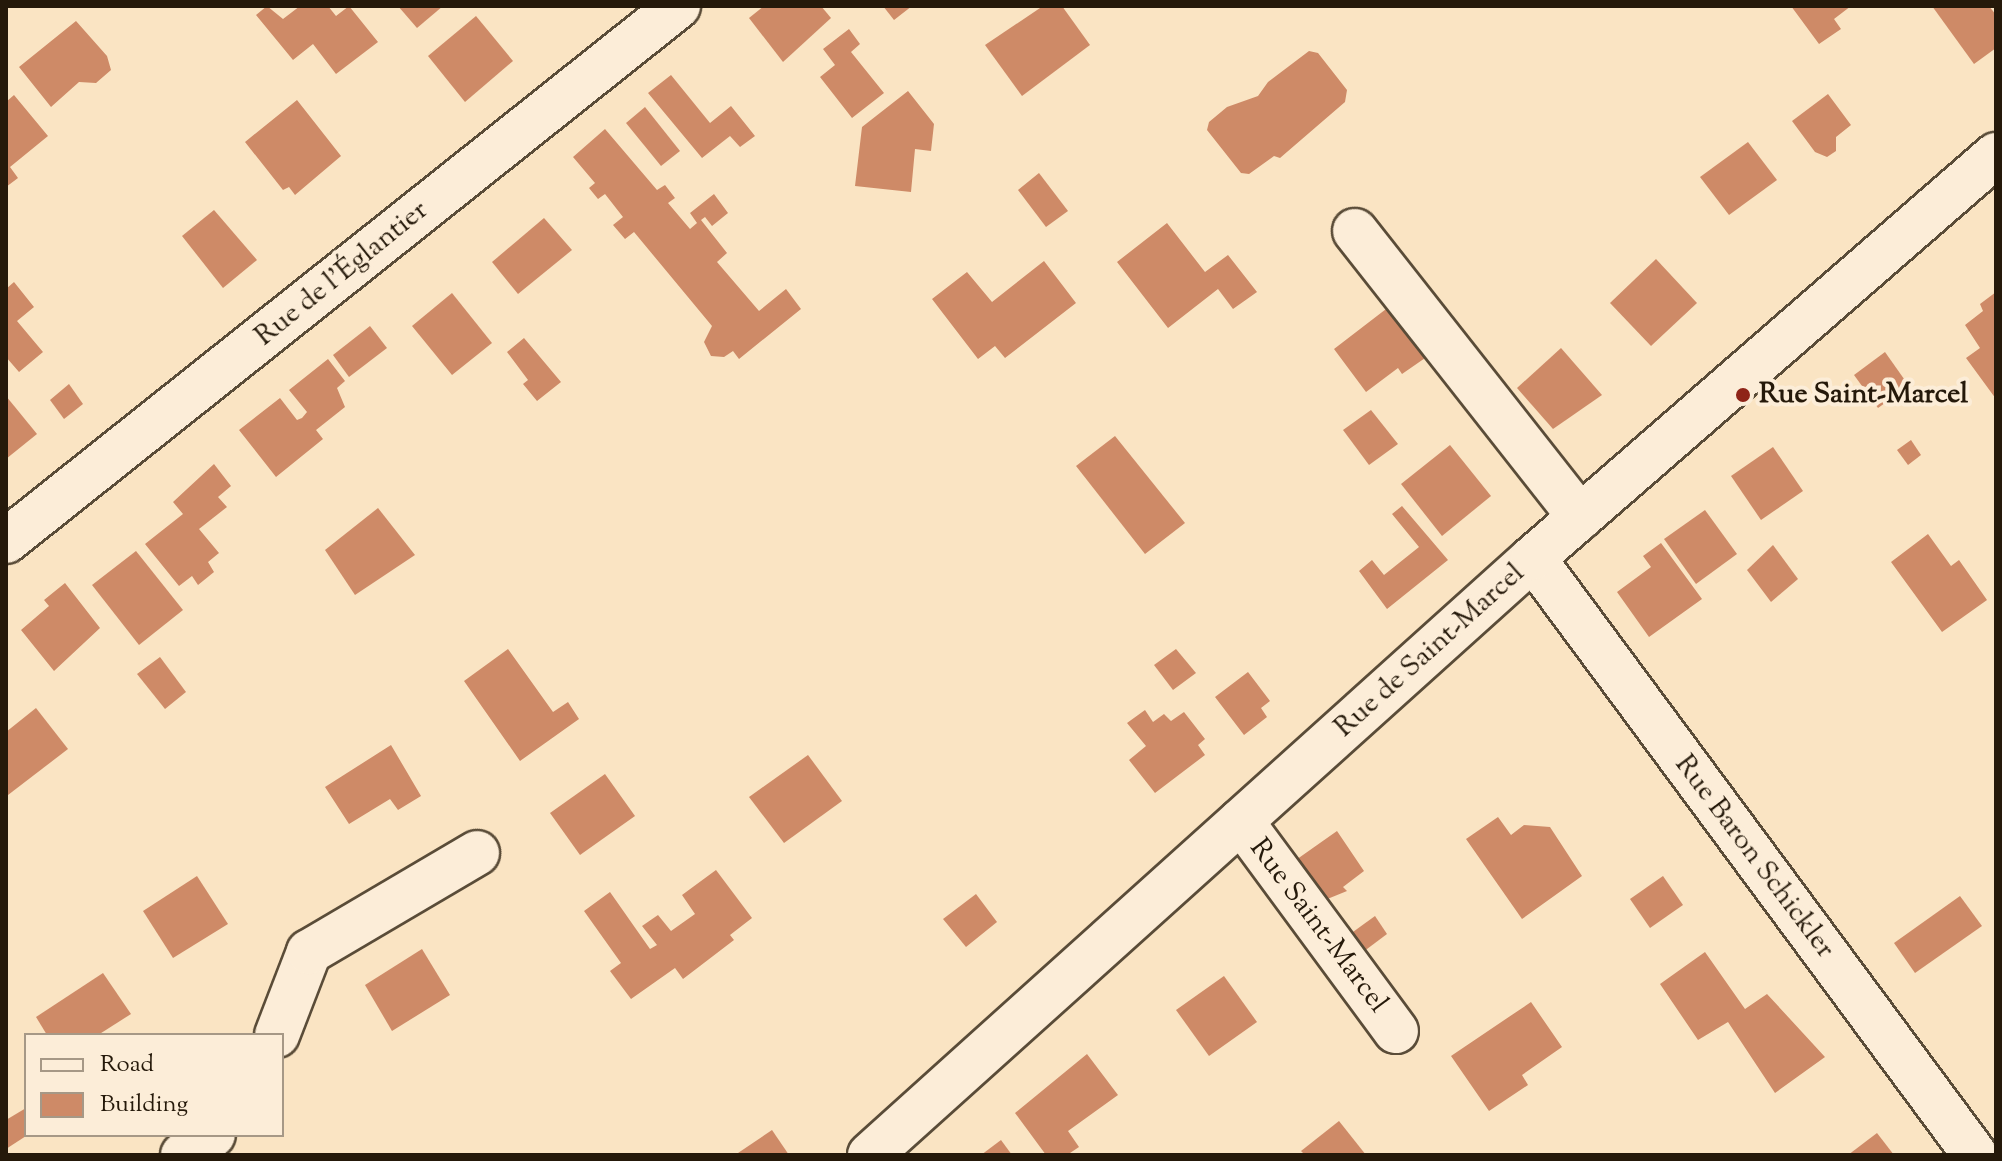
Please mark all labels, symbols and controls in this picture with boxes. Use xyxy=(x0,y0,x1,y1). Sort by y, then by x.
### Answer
street label: Rue de l'Églantier xyxy=(249,194,435,354)
place label: Rue Saint-Marcel xyxy=(1759,378,1968,412)
marker: Rue Saint-Marcel xyxy=(1734,386,1752,404)
street label: Rue de Saint-Marcel xyxy=(1328,557,1532,745)
street label: Rue Baron Schickler xyxy=(1667,749,1841,965)
street label: Rue Saint-Marcel xyxy=(1242,832,1394,1020)
legend xyxy=(24,1033,284,1137)
text: Road xyxy=(100,1048,154,1082)
text: Building xyxy=(100,1088,188,1122)

